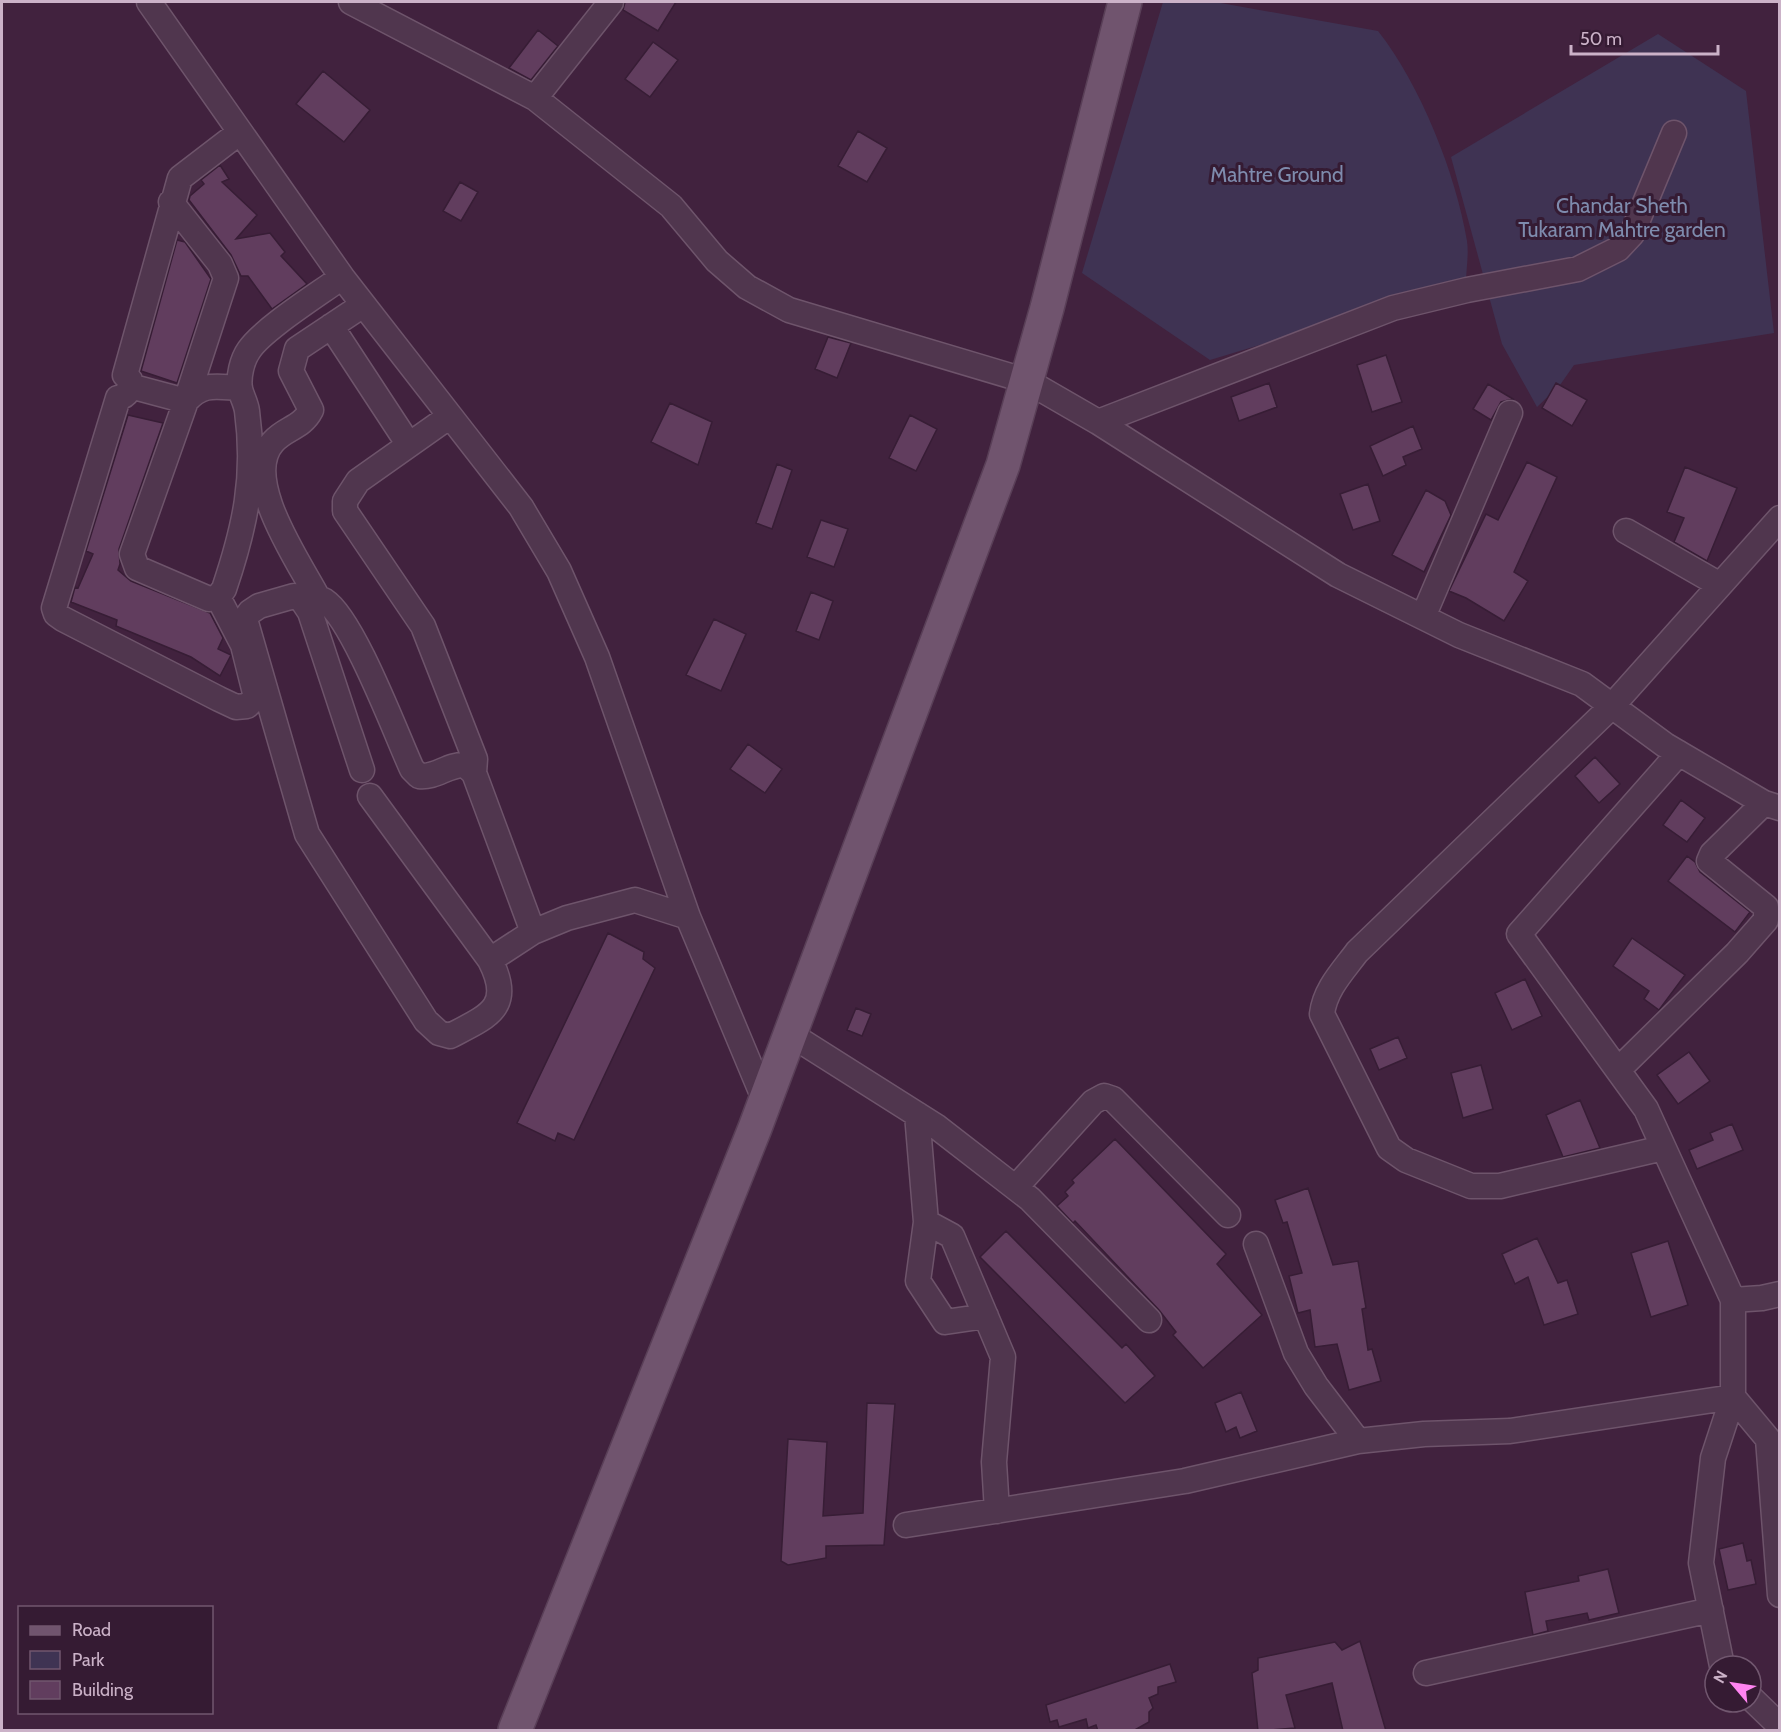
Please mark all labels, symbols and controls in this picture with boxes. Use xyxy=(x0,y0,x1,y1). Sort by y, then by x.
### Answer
scale bar xyxy=(1571,18,1718,56)
text: 50 m xyxy=(1580,28,1622,50)
park label: Mahtre Ground xyxy=(1210,162,1344,187)
park label: Chandar Sheth Tukaram Mahtre garden xyxy=(1518,193,1726,242)
legend xyxy=(18,1606,213,1714)
text: Road xyxy=(72,1619,111,1641)
text: Park xyxy=(72,1649,105,1671)
north arrow xyxy=(1703,1654,1763,1714)
text: N xyxy=(1709,1667,1731,1687)
text: Building xyxy=(72,1679,134,1701)

